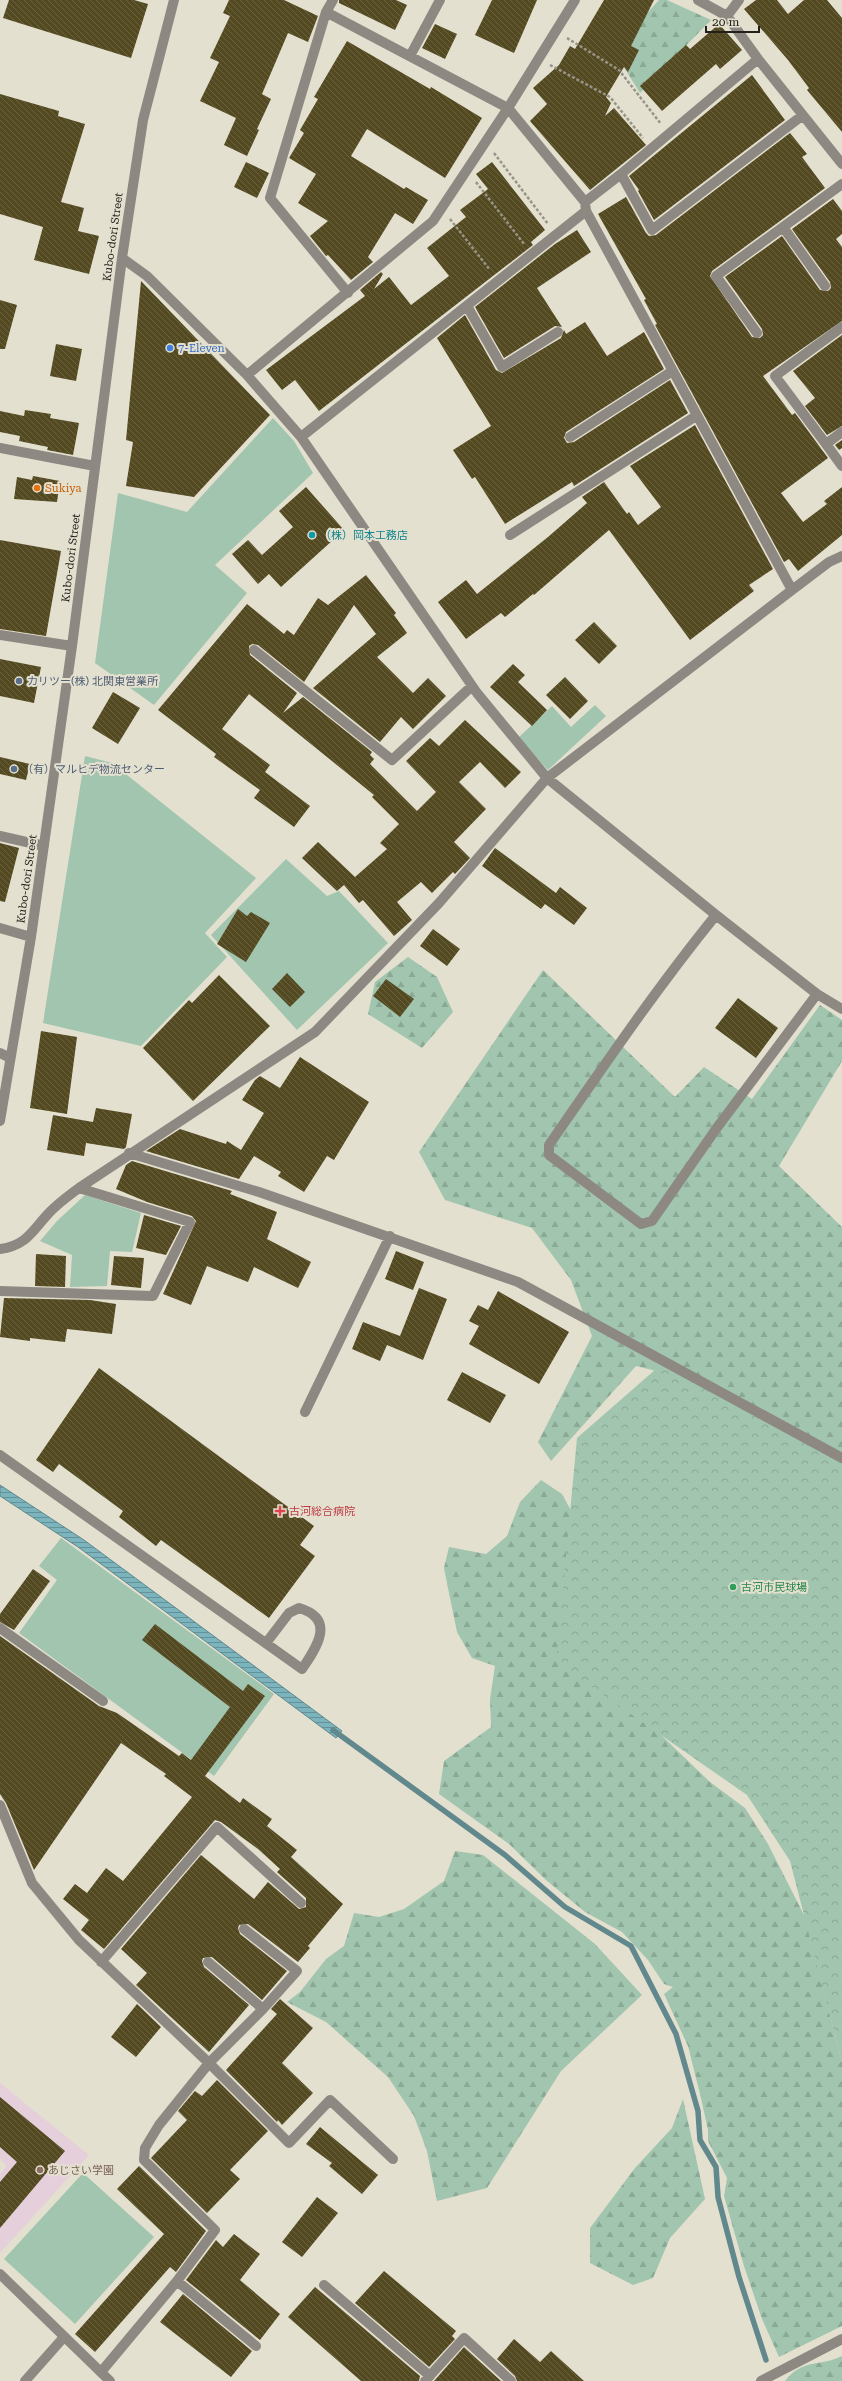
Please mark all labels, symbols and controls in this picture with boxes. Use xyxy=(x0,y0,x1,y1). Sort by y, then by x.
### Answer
scale bar xyxy=(706,8,759,34)
text: 20 m xyxy=(712,15,739,29)
street label: Kubo-dori Street xyxy=(100,192,126,282)
place label: 7-Eleven xyxy=(178,342,225,355)
marker: 7-Eleven xyxy=(165,343,175,353)
place label: Sukiya xyxy=(45,482,81,495)
marker: Sukiya xyxy=(32,483,42,493)
street label: Kubo-dori Street xyxy=(59,513,83,603)
place label: （株）岡本工務店 xyxy=(320,529,408,542)
marker: （株）岡本工務店 xyxy=(307,530,317,540)
place label: カリツー(株) 北関東営業所 xyxy=(27,675,159,688)
marker: カリツー(株) 北関東営業所 xyxy=(14,676,24,686)
place label: （有）マルヒデ物流センター xyxy=(22,763,165,776)
marker: （有）マルヒデ物流センター xyxy=(9,764,19,774)
street label: Kubo-dori Street xyxy=(14,834,40,924)
marker: 古河総合病院 xyxy=(274,1505,286,1517)
place label: 古河総合病院 xyxy=(289,1505,355,1518)
place label: 古河市民球場 xyxy=(741,1581,807,1594)
marker: 古河市民球場 xyxy=(728,1582,738,1592)
place label: あじさい学園 xyxy=(48,2164,114,2177)
marker: あじさい学園 xyxy=(35,2165,45,2175)

